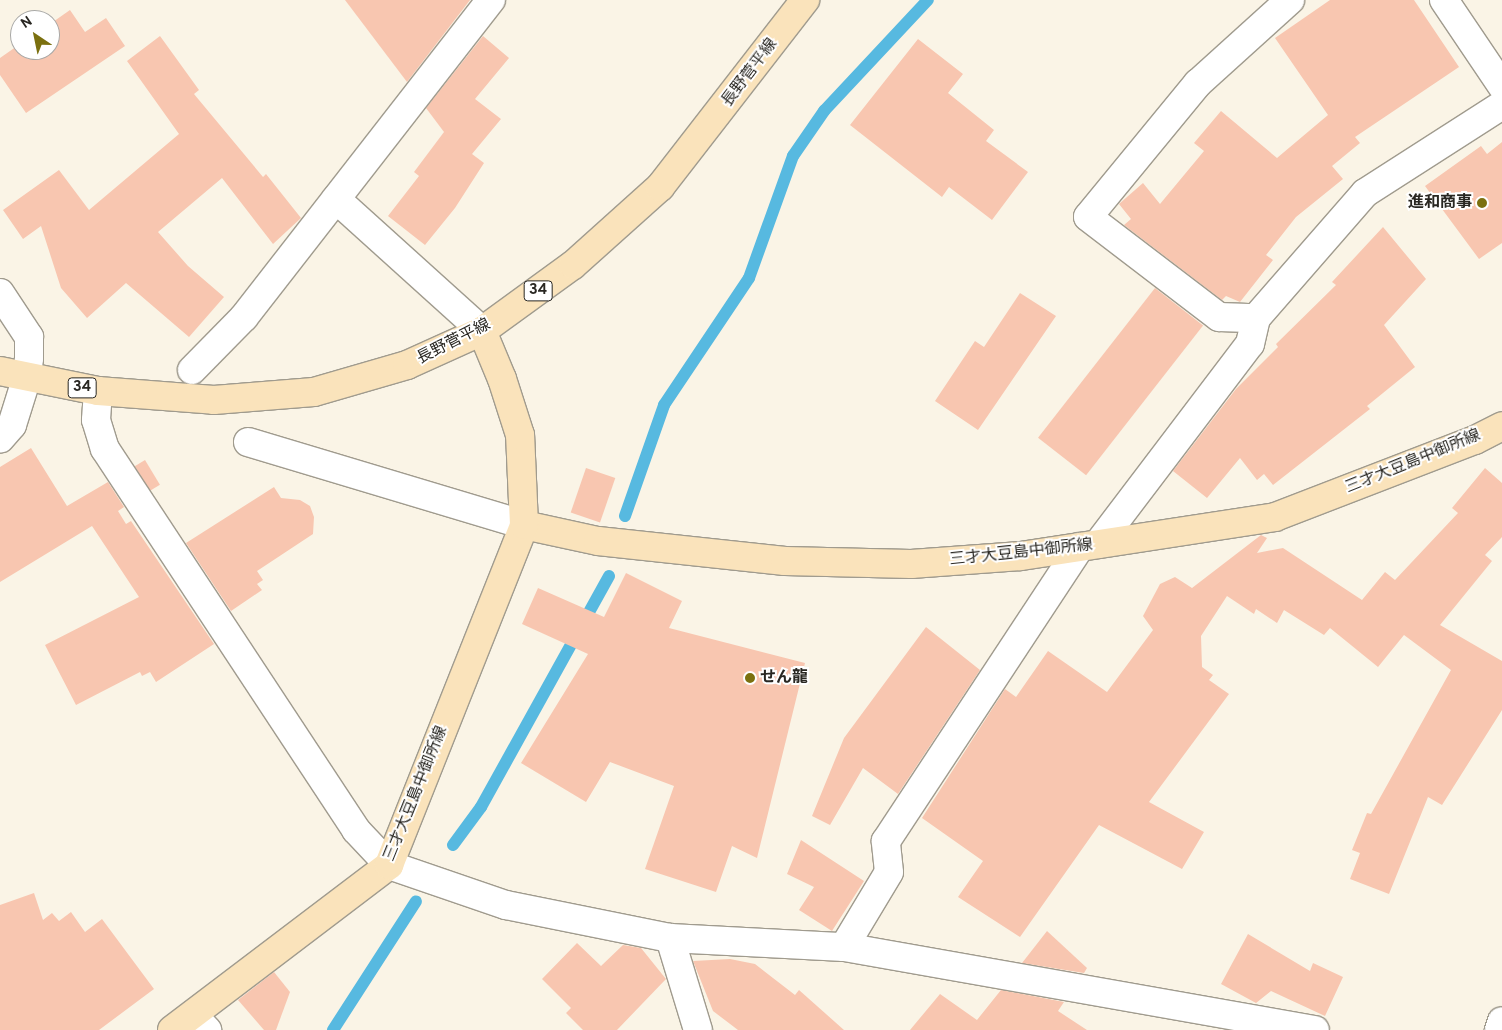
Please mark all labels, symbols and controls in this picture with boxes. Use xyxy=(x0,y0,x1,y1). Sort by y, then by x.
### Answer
north arrow xyxy=(10,10,60,60)
text: N xyxy=(18,13,36,33)
street label: 長野菅平線 xyxy=(718,35,782,111)
place label: 進和商事 xyxy=(1408,193,1472,213)
marker: 進和商事 xyxy=(1476,197,1488,209)
road number: 34 xyxy=(523,278,553,304)
street label: 長野菅平線 xyxy=(414,315,494,369)
road number: 34 xyxy=(67,376,97,400)
street label: 三才大豆島中御所線 xyxy=(1343,426,1483,498)
street label: 三才大豆島中御所線 xyxy=(948,536,1094,570)
place label: せん龍 xyxy=(760,668,808,688)
marker: せん龍 xyxy=(744,672,756,684)
street label: 三才大豆島中御所線 xyxy=(380,724,452,864)

